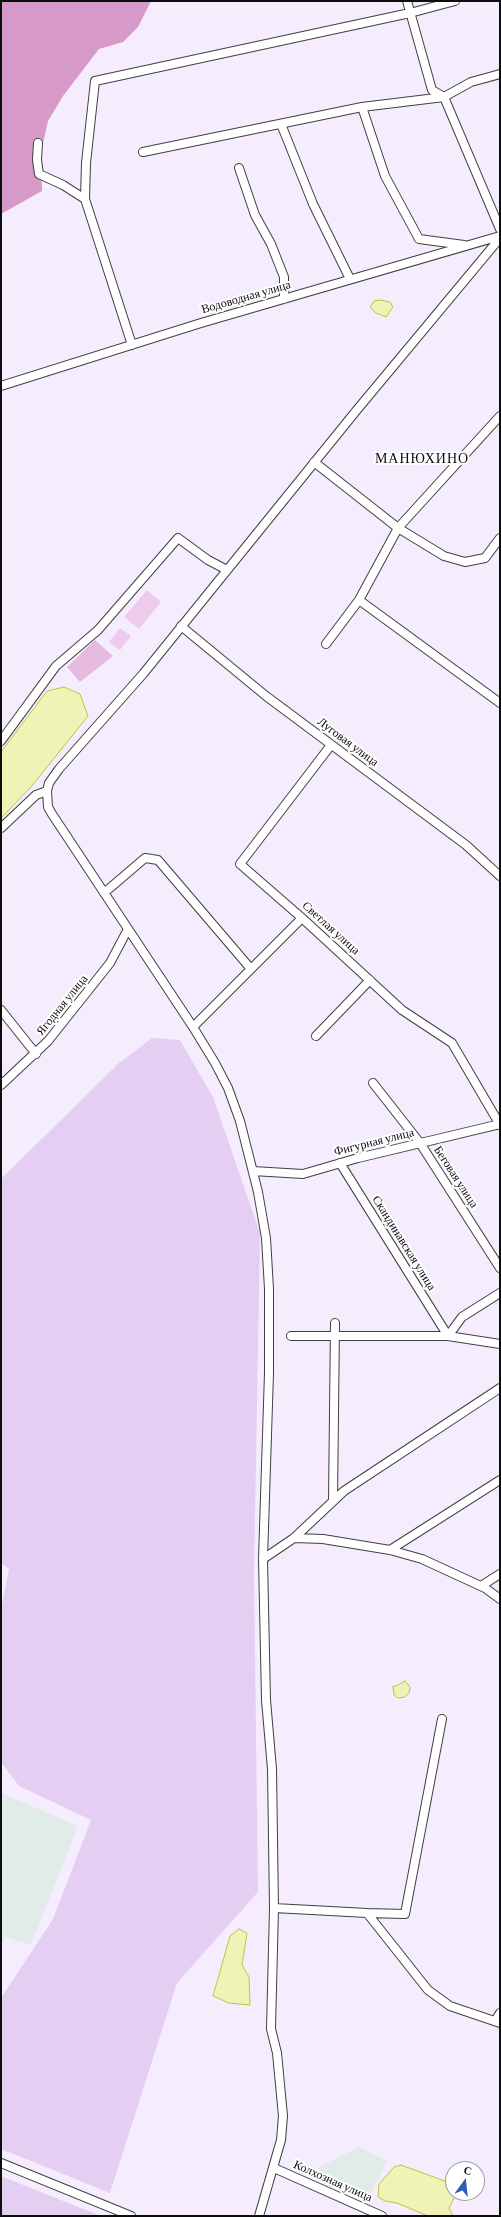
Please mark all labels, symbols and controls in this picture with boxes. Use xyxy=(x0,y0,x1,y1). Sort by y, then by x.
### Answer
street label: Водоводная улица xyxy=(200,277,292,317)
district label: МАНЮХИНО xyxy=(375,451,469,467)
street label: Луговая улица xyxy=(315,714,381,770)
street label: Светлая улица xyxy=(299,898,363,958)
street label: Ягодная улица xyxy=(33,972,91,1038)
street label: Фигурная улица xyxy=(332,1125,416,1159)
street label: Беговая улица xyxy=(431,1143,481,1211)
street label: Скандинавская улица xyxy=(369,1193,439,1293)
street label: Колхозная улица xyxy=(291,2157,375,2205)
north arrow xyxy=(445,2161,485,2201)
text: С xyxy=(462,2164,473,2177)

